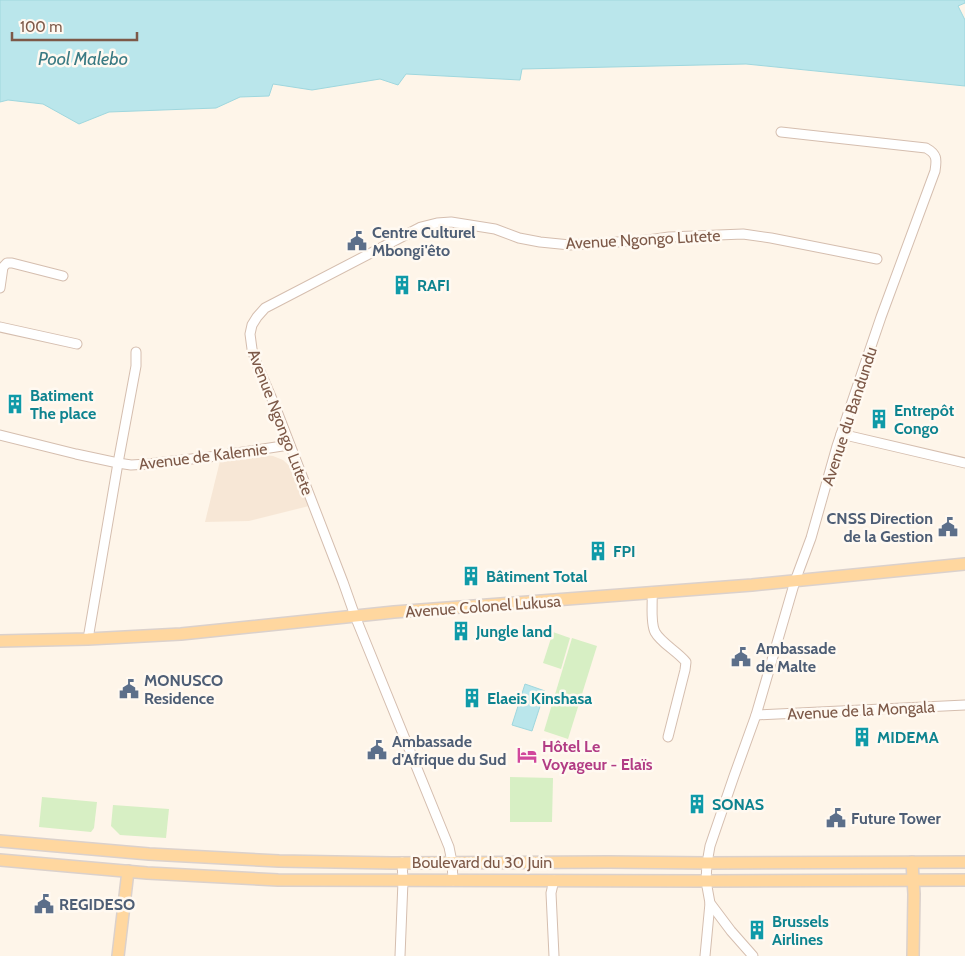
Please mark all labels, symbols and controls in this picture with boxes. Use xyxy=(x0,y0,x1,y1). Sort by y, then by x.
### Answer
scale bar xyxy=(12,10,138,42)
text: 100 m xyxy=(20,18,62,36)
water label: Pool Malebo xyxy=(38,48,128,70)
place label: Centre Culturel Mbongi'êto xyxy=(372,223,476,260)
street label: Avenue Ngongo Lutete xyxy=(565,226,721,253)
public building icon: Centre Culturel Mbongi'êto xyxy=(346,230,368,252)
building icon: RAFI xyxy=(391,274,413,296)
place label: RAFI xyxy=(417,276,450,295)
street label: Avenue du Bandundu xyxy=(818,344,881,488)
street label: Avenue Ngongo Lutete xyxy=(244,347,317,498)
place label: Batiment The place xyxy=(30,386,96,423)
building icon: Batiment The place xyxy=(4,393,26,415)
place label: Entrepôt Congo xyxy=(894,401,955,438)
building icon: Entrepôt Congo xyxy=(868,408,890,430)
street label: Avenue de Kalemie xyxy=(138,439,268,474)
place label: CNSS Direction de la Gestion xyxy=(827,509,933,546)
public building icon: CNSS Direction de la Gestion xyxy=(937,516,959,538)
building icon: FPI xyxy=(587,540,609,562)
place label: FPI xyxy=(613,542,635,561)
building icon: Bâtiment Total xyxy=(460,565,482,587)
place label: Bâtiment Total xyxy=(486,567,588,586)
street label: Avenue Colonel Lukusa xyxy=(405,592,562,621)
building icon: Jungle land xyxy=(450,620,472,642)
place label: Jungle land xyxy=(475,622,552,641)
place label: Ambassade de Malte xyxy=(756,639,836,676)
public building icon: Ambassade de Malte xyxy=(730,646,752,668)
place label: MONUSCO Residence xyxy=(144,671,223,708)
public building icon: MONUSCO Residence xyxy=(118,678,140,700)
building icon: Elaeis Kinshasa xyxy=(461,687,483,709)
place label: Elaeis Kinshasa xyxy=(487,689,592,708)
street label: Avenue de la Mongala xyxy=(787,697,936,724)
building icon: MIDEMA xyxy=(851,726,873,748)
place label: MIDEMA xyxy=(877,728,939,747)
place label: Ambassade d'Afrique du Sud xyxy=(392,732,506,769)
place label: Hôtel Le Voyageur - Elaïs xyxy=(542,737,653,774)
public building icon: Ambassade d'Afrique du Sud xyxy=(366,739,388,761)
hotel icon: Hôtel Le Voyageur - Elaïs xyxy=(516,744,538,766)
building icon: SONAS xyxy=(686,793,708,815)
place label: SONAS xyxy=(712,795,764,814)
public building icon: Future Tower xyxy=(825,807,847,829)
place label: Future Tower xyxy=(851,809,942,828)
street label: Boulevard du 30 Juin xyxy=(412,853,552,872)
public building icon: REGIDESO xyxy=(33,893,55,915)
place label: REGIDESO xyxy=(59,895,135,914)
place label: Brussels Airlines xyxy=(772,912,829,949)
building icon: Brussels Airlines xyxy=(746,919,768,941)

